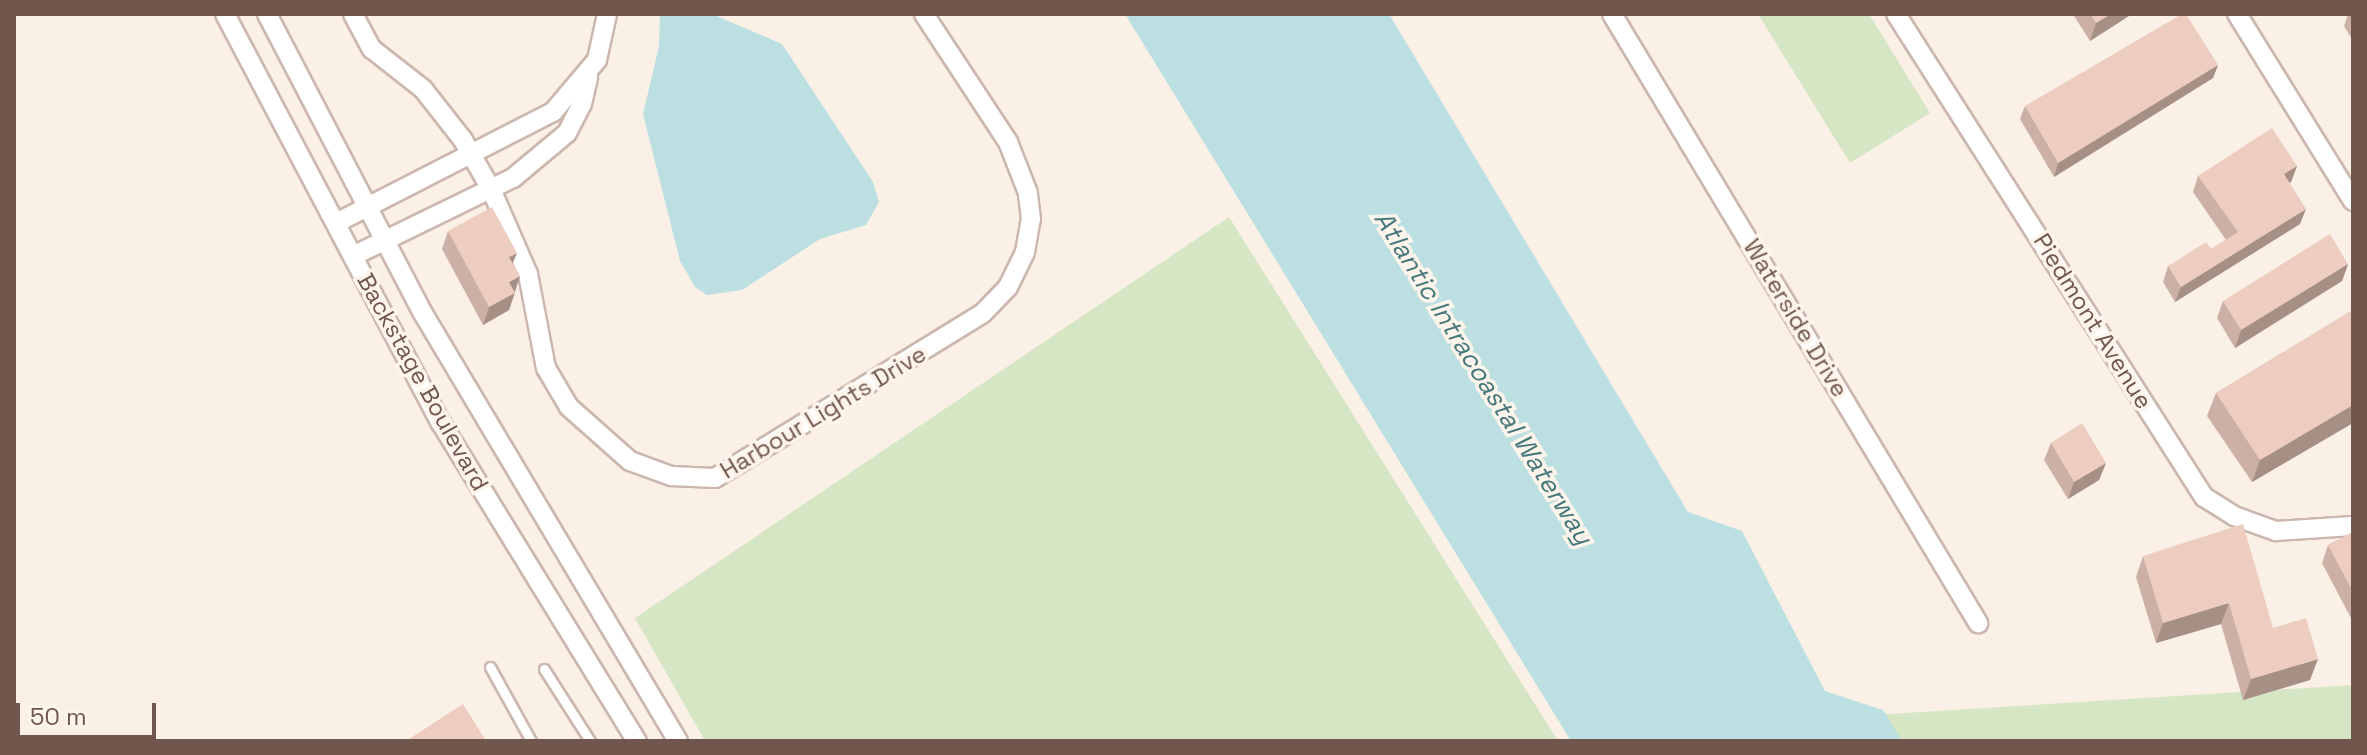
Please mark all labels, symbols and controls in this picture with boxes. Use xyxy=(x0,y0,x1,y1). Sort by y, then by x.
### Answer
water label: Atlantic Intracoastal Waterway xyxy=(1367,205,1599,551)
street label: Piedmont Avenue xyxy=(2027,228,2159,414)
street label: Waterside Drive xyxy=(1737,234,1855,402)
street label: Backstage Boulevard xyxy=(351,268,495,496)
street label: Harbour Lights Drive xyxy=(715,339,931,485)
scale bar xyxy=(20,687,160,737)
text: 50 m xyxy=(30,701,87,732)

